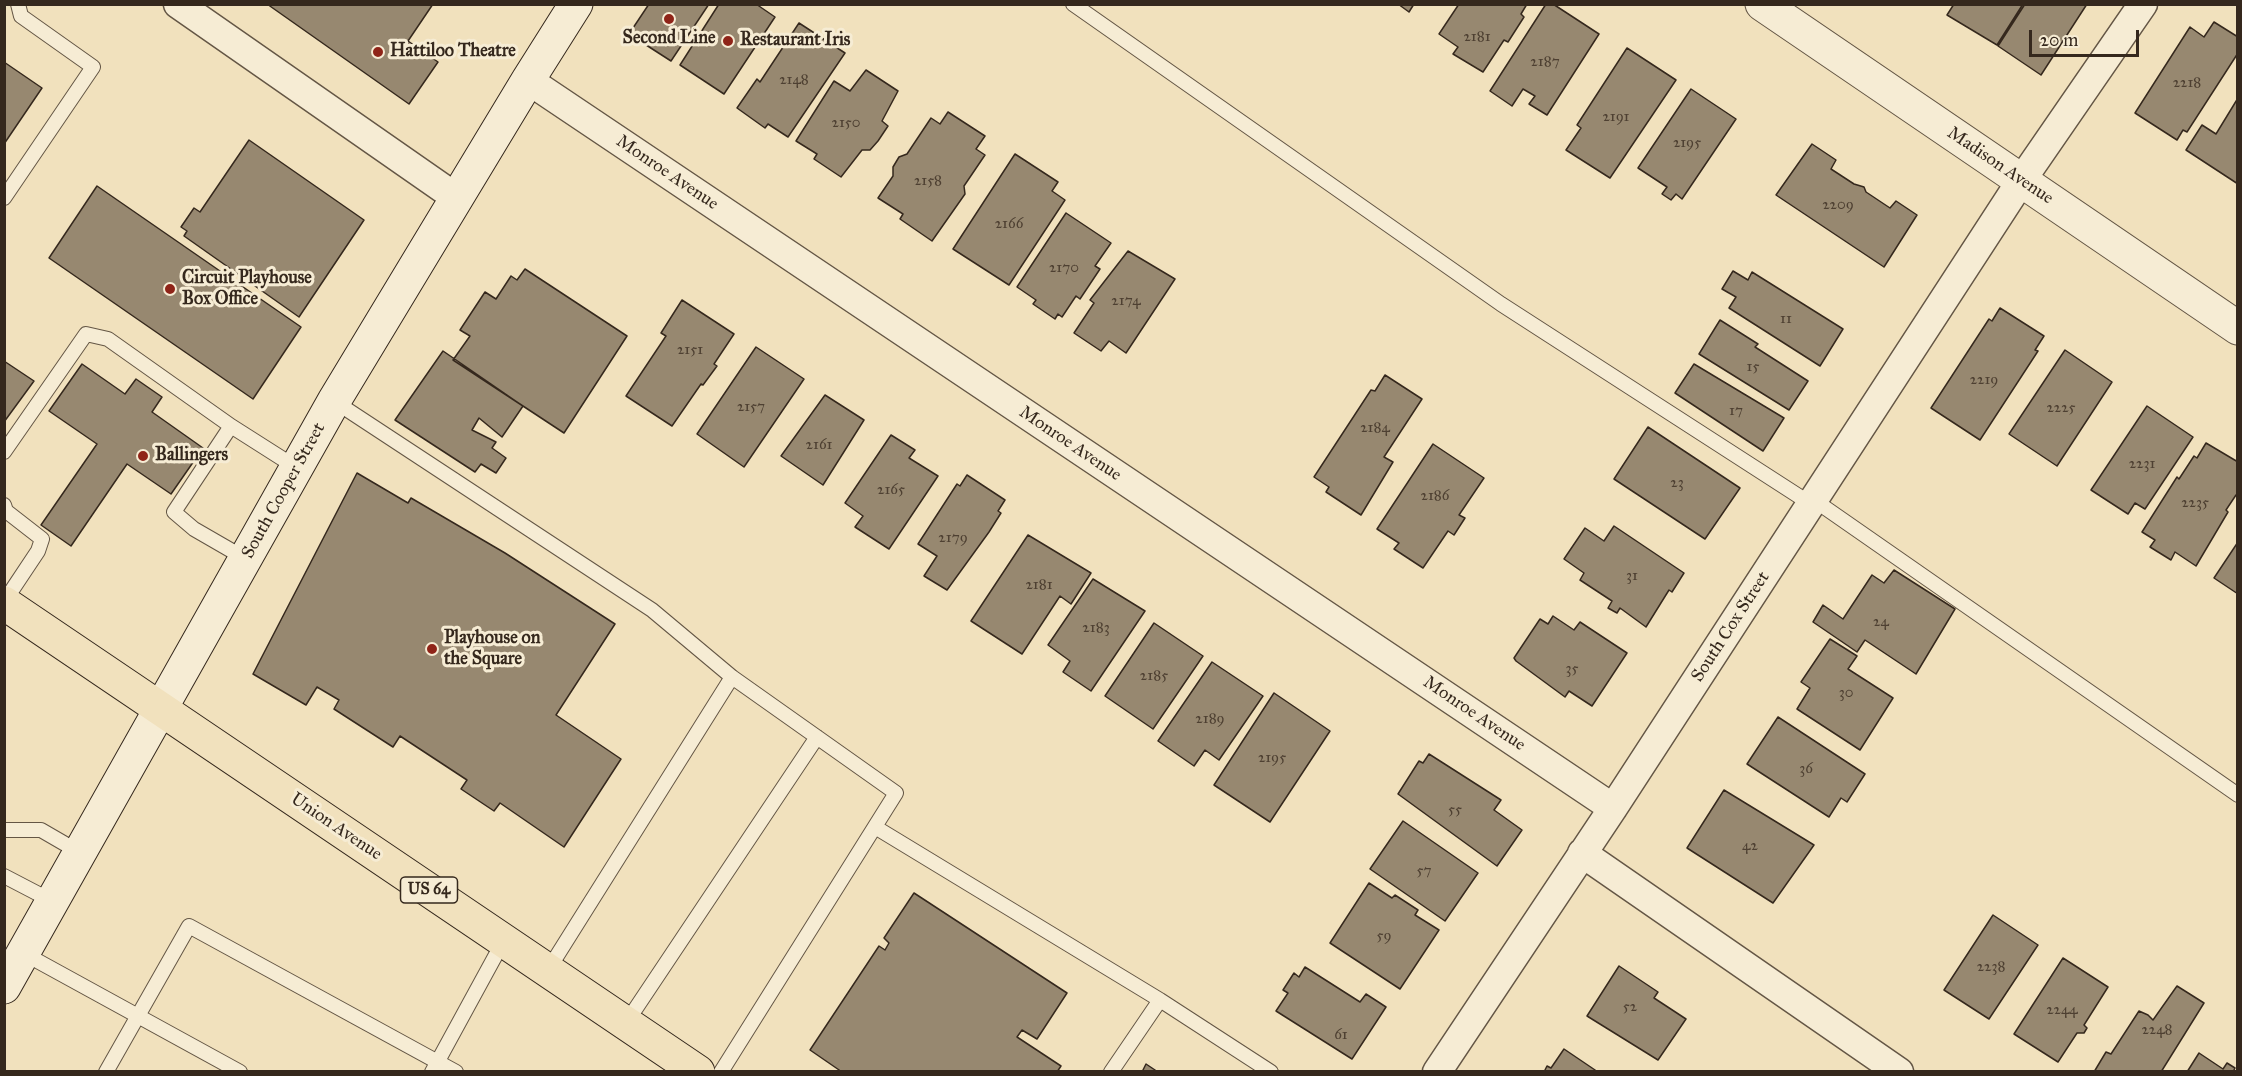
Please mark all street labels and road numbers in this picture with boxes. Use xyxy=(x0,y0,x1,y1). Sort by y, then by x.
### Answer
street label: Madison Avenue xyxy=(1943,122,2057,210)
street label: Monroe Avenue xyxy=(612,131,722,215)
street label: Monroe Avenue xyxy=(1015,402,1125,486)
street label: South Cooper Street xyxy=(238,419,330,563)
street label: South Cox Street xyxy=(1687,568,1775,686)
street label: Monroe Avenue xyxy=(1419,672,1529,756)
street label: Union Avenue xyxy=(286,789,386,865)
road number: US 64 xyxy=(400,877,458,903)

